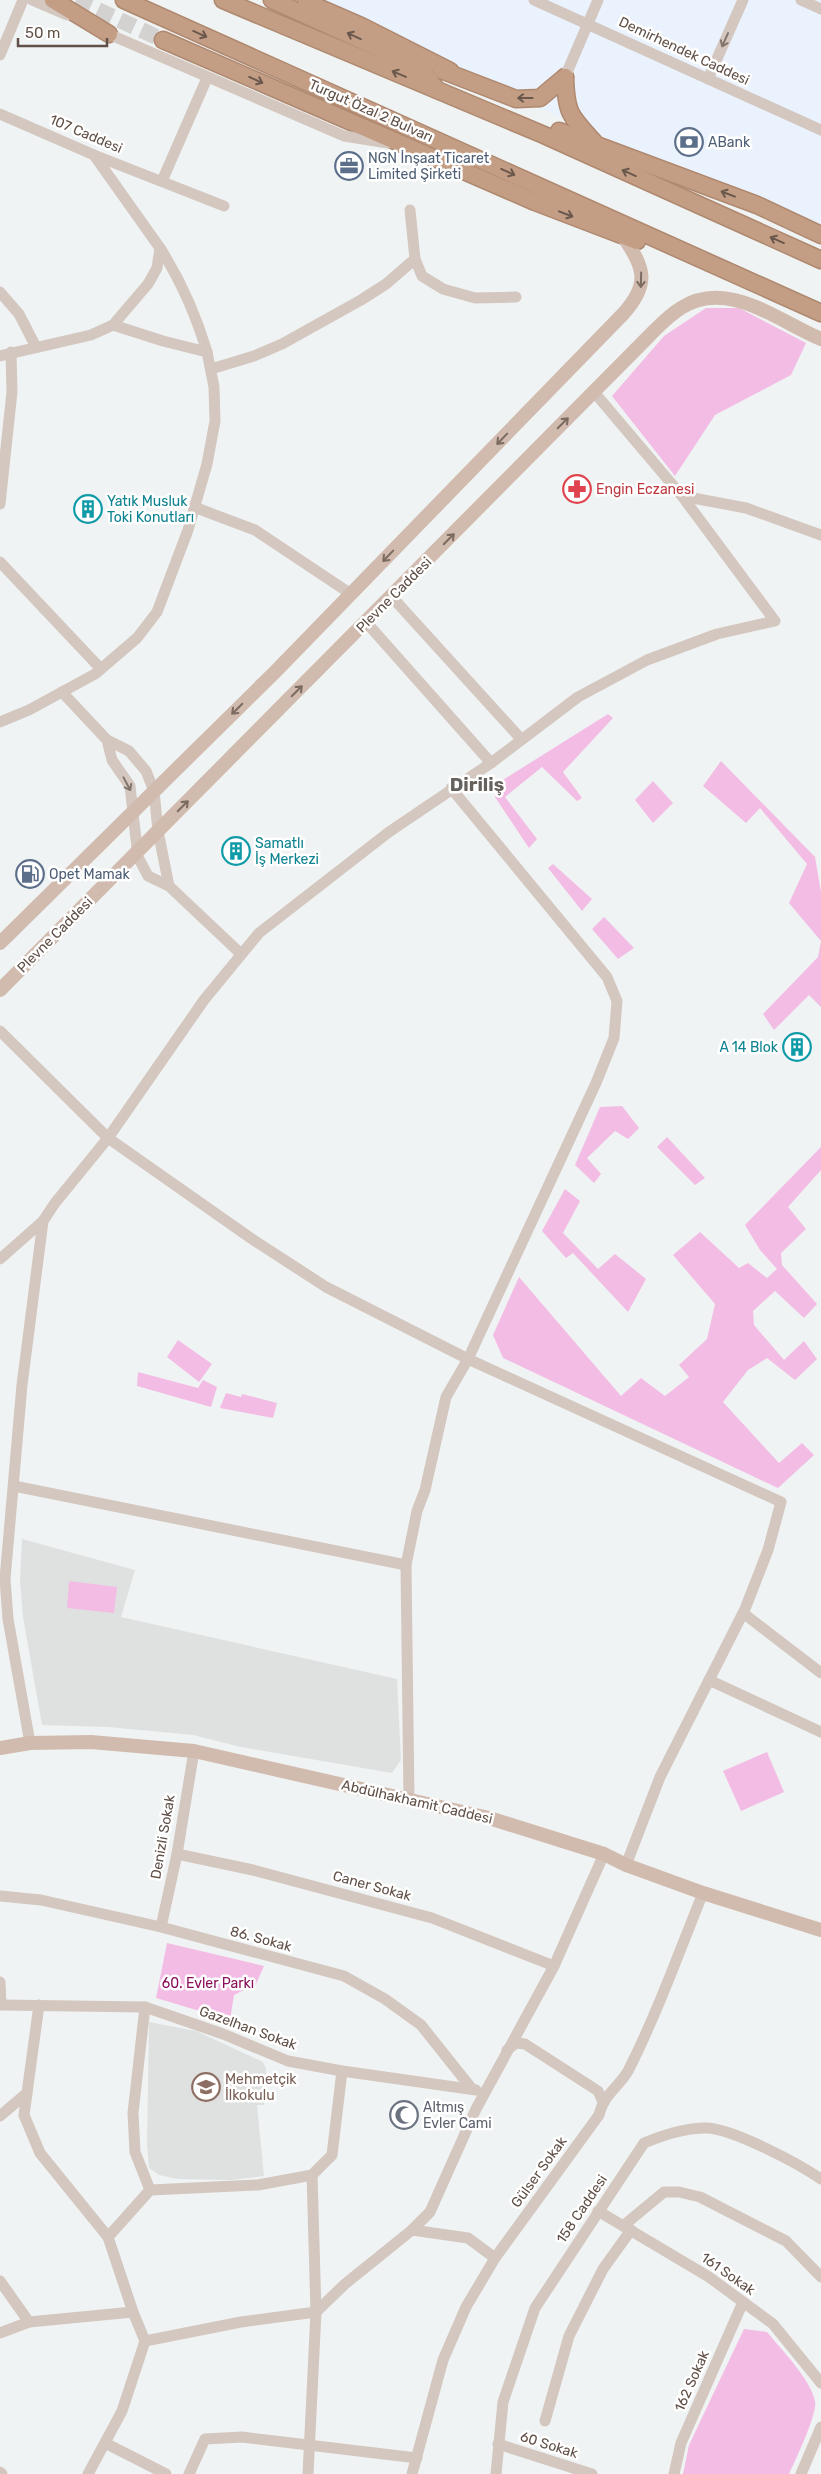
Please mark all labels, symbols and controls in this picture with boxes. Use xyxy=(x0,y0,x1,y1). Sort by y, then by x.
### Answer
street label: Demirhendek Caddesi xyxy=(616,13,752,89)
scale bar xyxy=(18,15,106,47)
text: 50 m xyxy=(25,24,60,42)
one-way arrow xyxy=(192,30,207,40)
one-way arrow xyxy=(347,31,362,41)
one-way arrow xyxy=(720,32,730,47)
one-way arrow xyxy=(392,68,407,78)
one-way arrow xyxy=(248,76,263,86)
street label: Turgut Özal 2 Bulvarı xyxy=(306,76,436,146)
one-way arrow xyxy=(517,94,533,103)
street label: 107 Caddesi xyxy=(47,111,125,157)
bank icon: ABank xyxy=(674,127,704,157)
place label: ABank xyxy=(708,134,751,151)
place label: NGN İnşaat Ticaret Limited Şirketi xyxy=(368,150,490,183)
office icon: NGN İnşaat Ticaret Limited Şirketi xyxy=(334,151,364,181)
one-way arrow xyxy=(622,167,637,177)
one-way arrow xyxy=(500,168,515,177)
one-way arrow xyxy=(721,189,737,198)
one-way arrow xyxy=(558,210,573,219)
one-way arrow xyxy=(770,234,785,244)
one-way arrow xyxy=(636,271,646,287)
one-way arrow xyxy=(557,417,569,429)
one-way arrow xyxy=(496,433,508,446)
pharmacy icon: Engin Eczanesi xyxy=(562,474,592,504)
place label: Engin Eczanesi xyxy=(596,481,694,498)
place label: Yatık Musluk Toki Konutları xyxy=(107,493,194,526)
building icon: Yatık Musluk Toki Konutları xyxy=(73,494,103,524)
one-way arrow xyxy=(443,533,455,545)
one-way arrow xyxy=(382,550,394,562)
street label: Plevne Caddesi xyxy=(353,554,435,636)
one-way arrow xyxy=(291,686,303,698)
one-way arrow xyxy=(231,703,244,715)
district label: Diriliş xyxy=(450,773,504,796)
one-way arrow xyxy=(122,776,132,791)
one-way arrow xyxy=(177,800,189,813)
place label: Samatlı İş Merkezi xyxy=(255,835,319,868)
building icon: Samatlı İş Merkezi xyxy=(221,836,251,866)
fuel station icon: Opet Mamak xyxy=(15,859,45,889)
place label: Opet Mamak xyxy=(49,866,131,883)
street label: Plevne Caddesi xyxy=(14,894,96,976)
building icon: A 14 Blok xyxy=(782,1032,812,1062)
place label: A 14 Blok xyxy=(719,1039,779,1056)
street label: Abdülhakhamit Caddesi xyxy=(340,1776,494,1828)
street label: Denizli Sokak xyxy=(147,1793,179,1881)
street label: Caner Sokak xyxy=(331,1867,414,1905)
street label: 86. Sokak xyxy=(228,1923,294,1956)
park label: 60. Evler Parkı xyxy=(162,1975,254,1992)
street label: Gazelhan Sokak xyxy=(197,2002,300,2054)
place label: Mehmetçik İlkokulu xyxy=(225,2071,297,2104)
school or university icon: Mehmetçik İlkokulu xyxy=(191,2072,221,2102)
place label: Altmış Evler Cami xyxy=(423,2099,492,2132)
mosque icon: Altmış Evler Cami xyxy=(389,2100,419,2130)
street label: Gülser Sokak xyxy=(508,2133,571,2211)
street label: 158 Caddesi xyxy=(553,2172,611,2246)
street label: 161 Sokak xyxy=(698,2249,759,2299)
street label: 162 Sokak xyxy=(671,2347,713,2414)
street label: 60 Sokak xyxy=(518,2428,581,2462)

